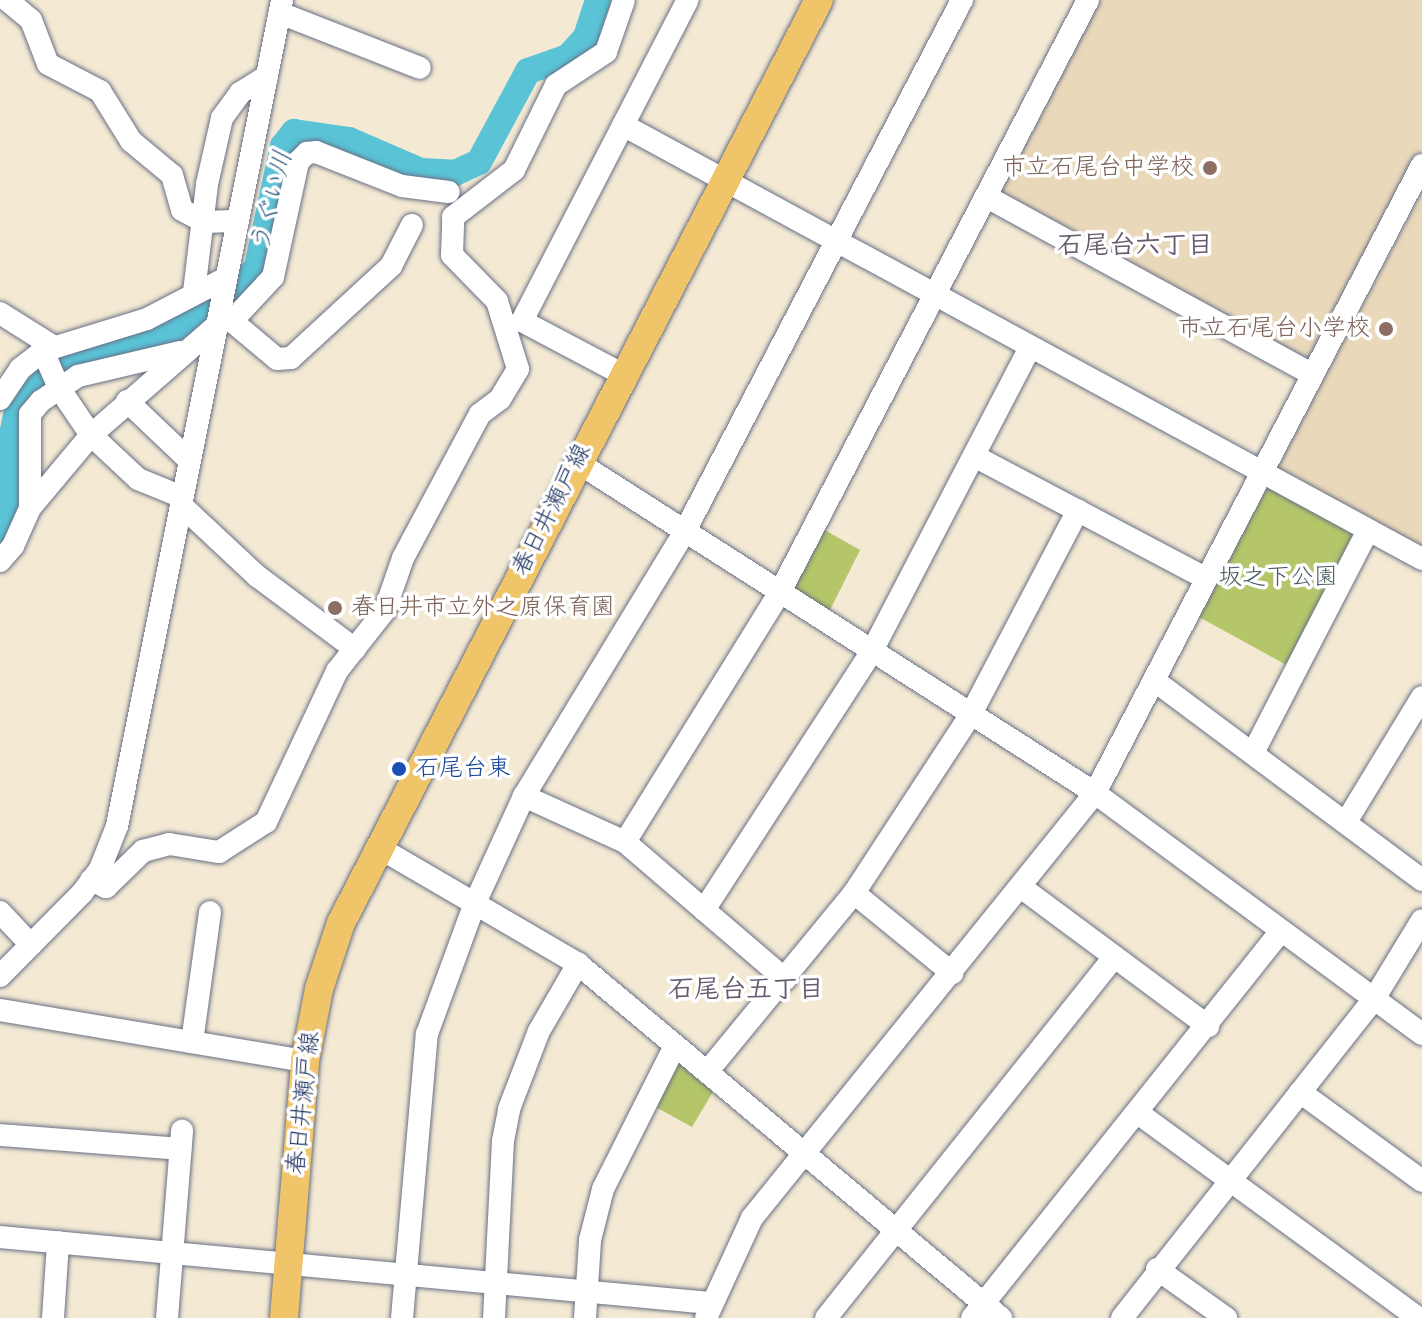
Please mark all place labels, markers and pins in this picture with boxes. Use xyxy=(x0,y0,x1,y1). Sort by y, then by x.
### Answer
place label: 市立石尾台中学校 xyxy=(1002,154,1194,182)
marker: 市立石尾台中学校 xyxy=(1201,159,1219,177)
place label: 市立石尾台小学校 xyxy=(1178,315,1370,343)
marker: 市立石尾台小学校 xyxy=(1377,320,1395,338)
place label: 春日井市立外之原保育園 xyxy=(351,594,615,622)
marker: 春日井市立外之原保育園 xyxy=(326,599,344,617)
place label: 石尾台東 xyxy=(415,755,511,783)
marker: 石尾台東 xyxy=(390,760,408,778)

